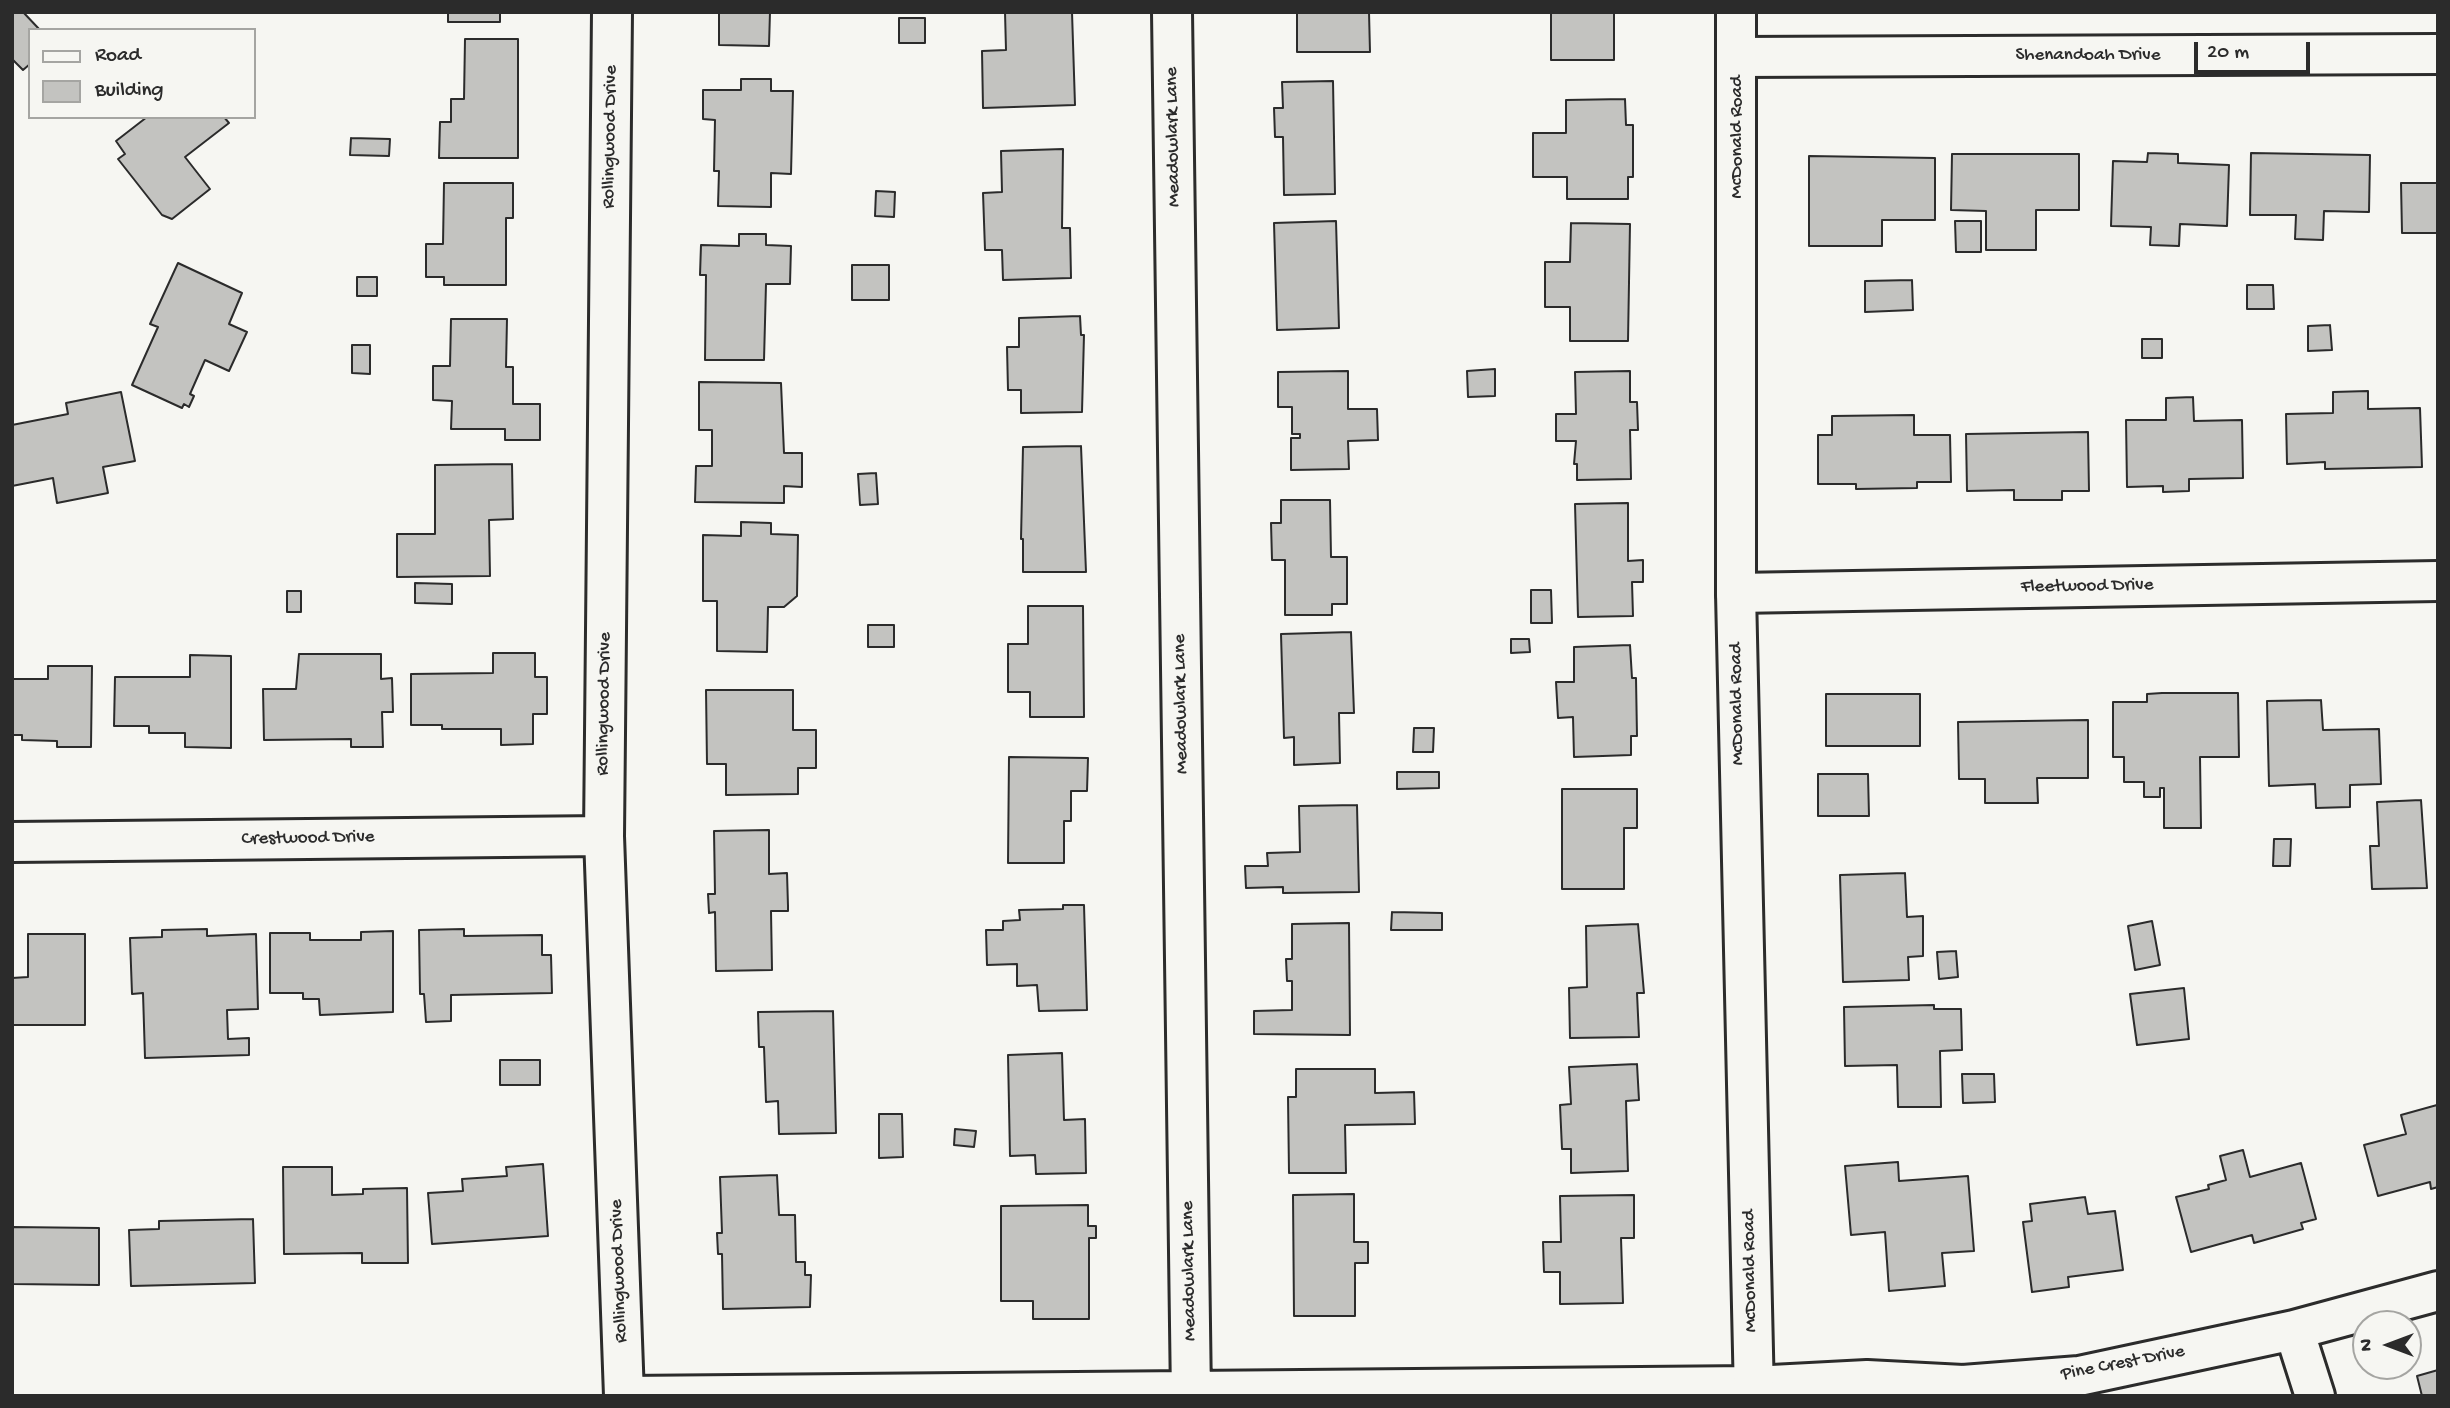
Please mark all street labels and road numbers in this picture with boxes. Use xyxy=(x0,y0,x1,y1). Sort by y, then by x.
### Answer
street label: Shenandoah Drive xyxy=(2015,45,2161,67)
street label: Rollingwood Drive xyxy=(598,65,624,209)
street label: Meadowlark Lane xyxy=(1161,67,1187,207)
street label: McDonald Road xyxy=(1727,76,1749,198)
street label: Fleetwood Drive xyxy=(2020,574,2154,600)
street label: Rollingwood Drive xyxy=(592,632,618,776)
street label: Meadowlark Lane xyxy=(1169,634,1195,774)
street label: McDonald Road xyxy=(1726,642,1750,766)
street label: Crestwood Drive xyxy=(241,826,375,852)
street label: Rollingwood Drive xyxy=(606,1199,634,1343)
street label: Meadowlark Lane xyxy=(1177,1201,1203,1341)
street label: McDonald Road xyxy=(1739,1209,1763,1333)
street label: Pine Crest Drive xyxy=(2059,1341,2187,1387)

